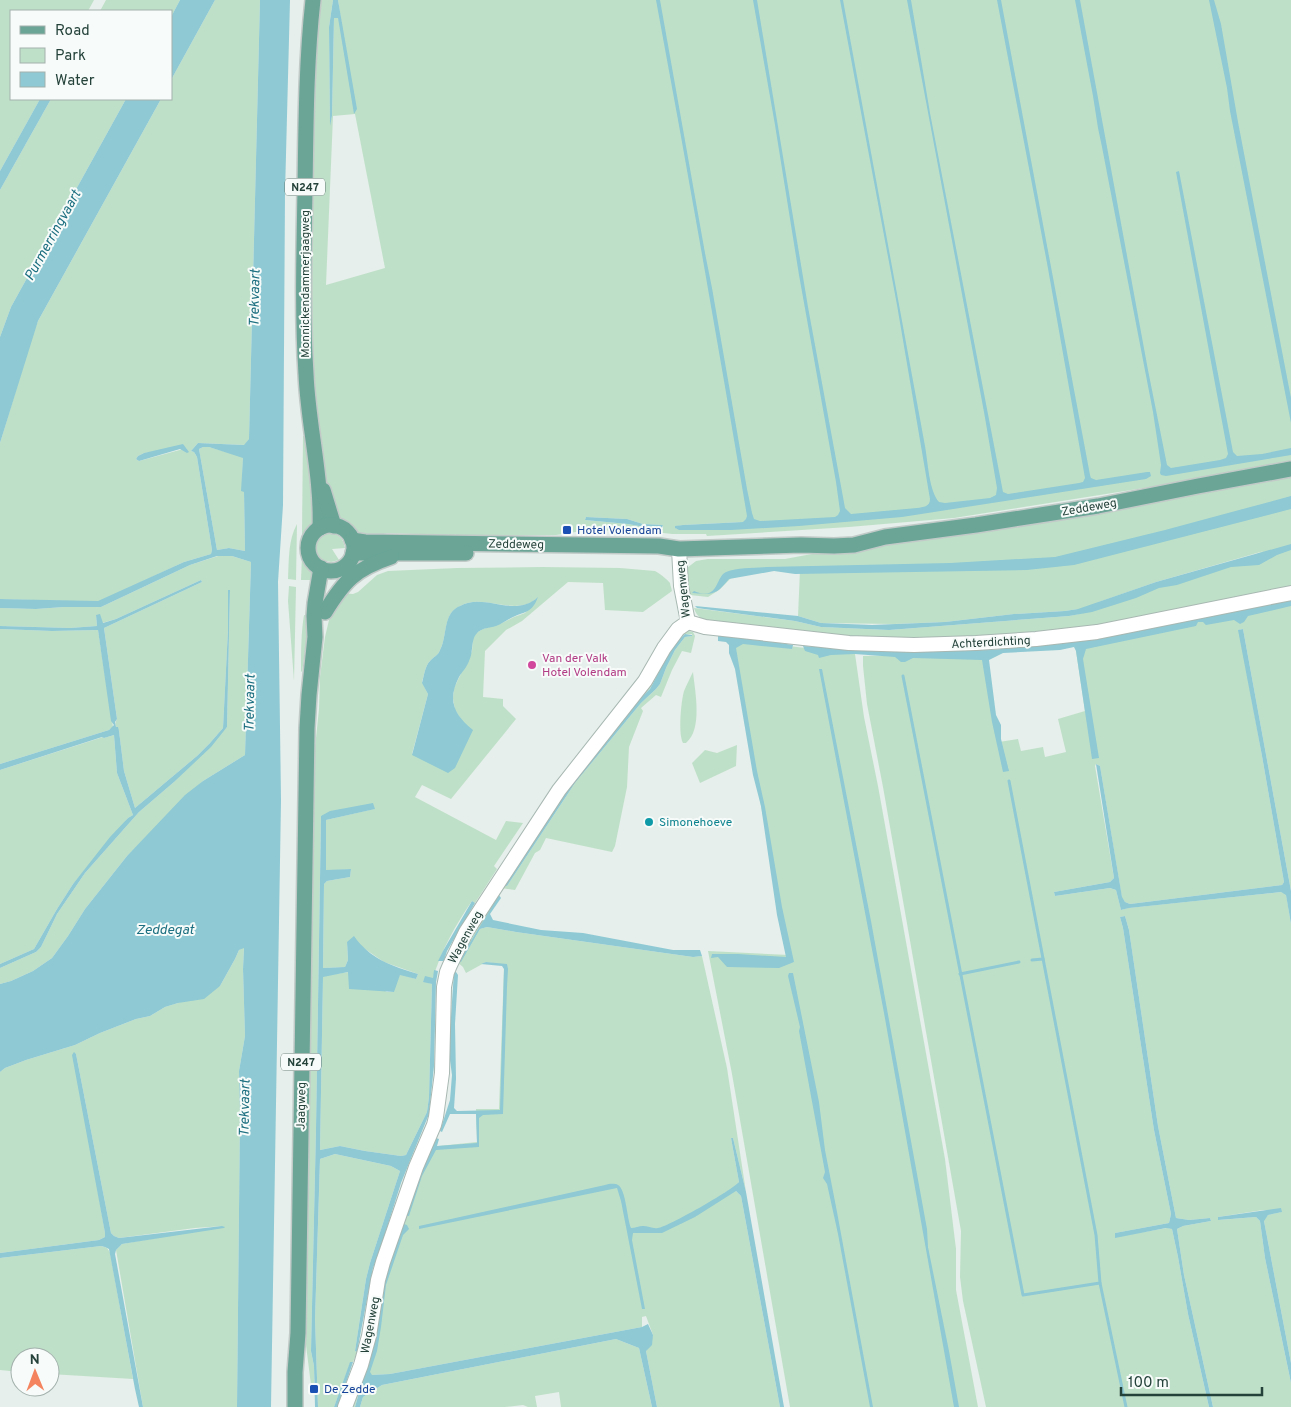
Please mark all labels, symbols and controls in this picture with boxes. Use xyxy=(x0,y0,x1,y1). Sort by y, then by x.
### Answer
legend xyxy=(10,10,172,100)
text: Road xyxy=(55,22,90,41)
text: Park xyxy=(55,47,86,66)
text: Water xyxy=(55,72,95,91)
road number: N247 xyxy=(285,178,325,196)
water label: Purmerringvaart xyxy=(21,187,86,284)
street label: Monnickendammerjaagweg xyxy=(298,210,314,358)
water label: Trekvaart xyxy=(246,268,265,327)
street label: Zeddeweg xyxy=(1060,495,1118,521)
place label: Hotel Volendam xyxy=(577,523,662,539)
marker: Hotel Volendam xyxy=(561,524,573,536)
street label: Zeddeweg xyxy=(488,537,544,553)
street label: Wagenweg xyxy=(673,559,695,619)
street label: Achterdichting xyxy=(951,633,1031,653)
place label: Van der Valk Hotel Volendam xyxy=(542,651,627,681)
marker: Van der Valk Hotel Volendam xyxy=(526,659,538,671)
water label: Trekvaart xyxy=(241,673,260,732)
place label: Simonehoeve xyxy=(659,815,732,831)
marker: Simonehoeve xyxy=(643,816,655,828)
street label: Wagenweg xyxy=(445,908,487,967)
water label: Zeddegat xyxy=(136,922,195,939)
road number: N247 xyxy=(281,1054,321,1070)
water label: Trekvaart xyxy=(236,1078,255,1137)
street label: Jaagweg xyxy=(294,1082,310,1130)
street label: Wagenweg xyxy=(358,1295,384,1355)
north arrow xyxy=(10,1347,60,1397)
text: N xyxy=(30,1352,40,1369)
scale bar xyxy=(1121,1364,1262,1396)
text: 100 m xyxy=(1128,1374,1169,1393)
place label: De Zedde xyxy=(324,1382,376,1398)
marker: De Zedde xyxy=(308,1383,320,1395)

